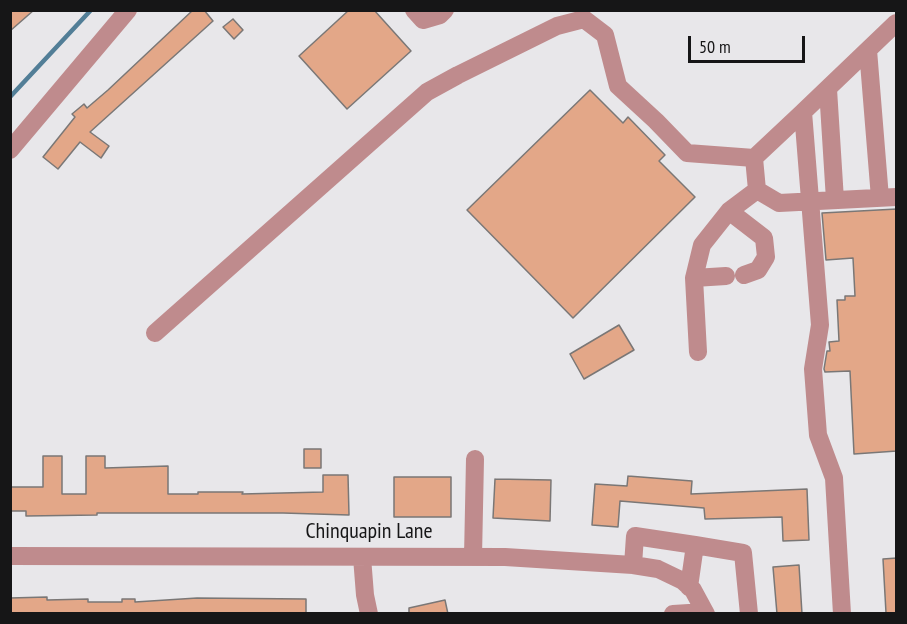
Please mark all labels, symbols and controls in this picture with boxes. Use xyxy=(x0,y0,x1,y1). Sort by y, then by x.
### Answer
scale bar xyxy=(691,24,808,62)
text: 50 m xyxy=(699,35,731,58)
street label: Chinquapin Lane xyxy=(305,519,433,545)

